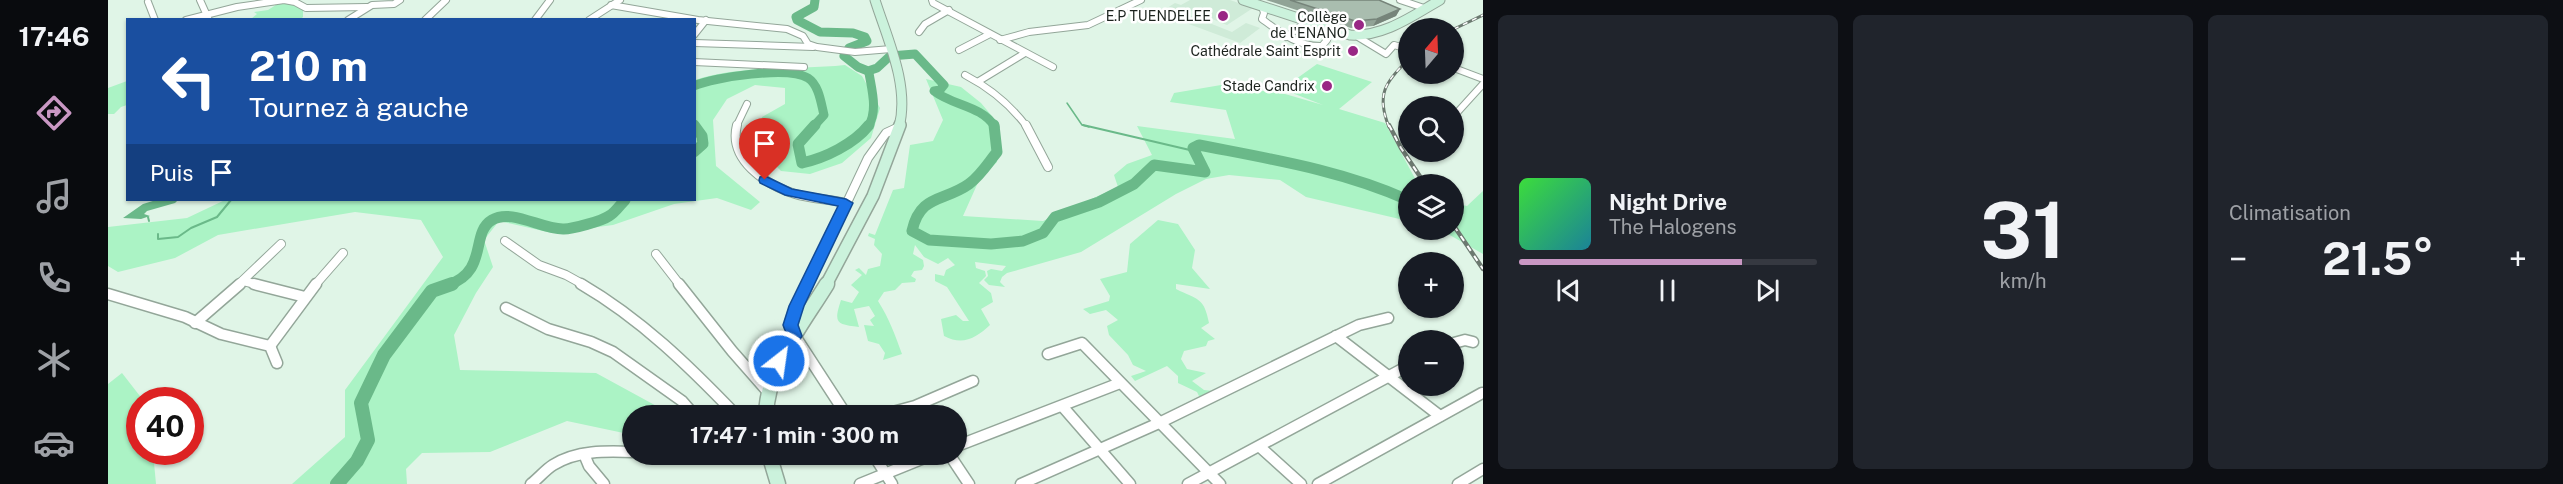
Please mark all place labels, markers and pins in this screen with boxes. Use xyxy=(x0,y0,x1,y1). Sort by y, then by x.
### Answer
place label: E.P TUENDELEE xyxy=(1106,8,1211,24)
marker: E.P TUENDELEE xyxy=(1216,9,1230,23)
place label: Collège de l'ENANO xyxy=(1270,9,1347,41)
marker: Collège de l'ENANO xyxy=(1352,18,1366,32)
place label: Cathédrale Saint Esprit xyxy=(1190,43,1341,59)
marker: Cathédrale Saint Esprit xyxy=(1346,44,1360,58)
place label: Stade Candrix xyxy=(1223,78,1315,94)
marker: Stade Candrix xyxy=(1320,79,1334,93)
pin xyxy=(739,118,790,180)

